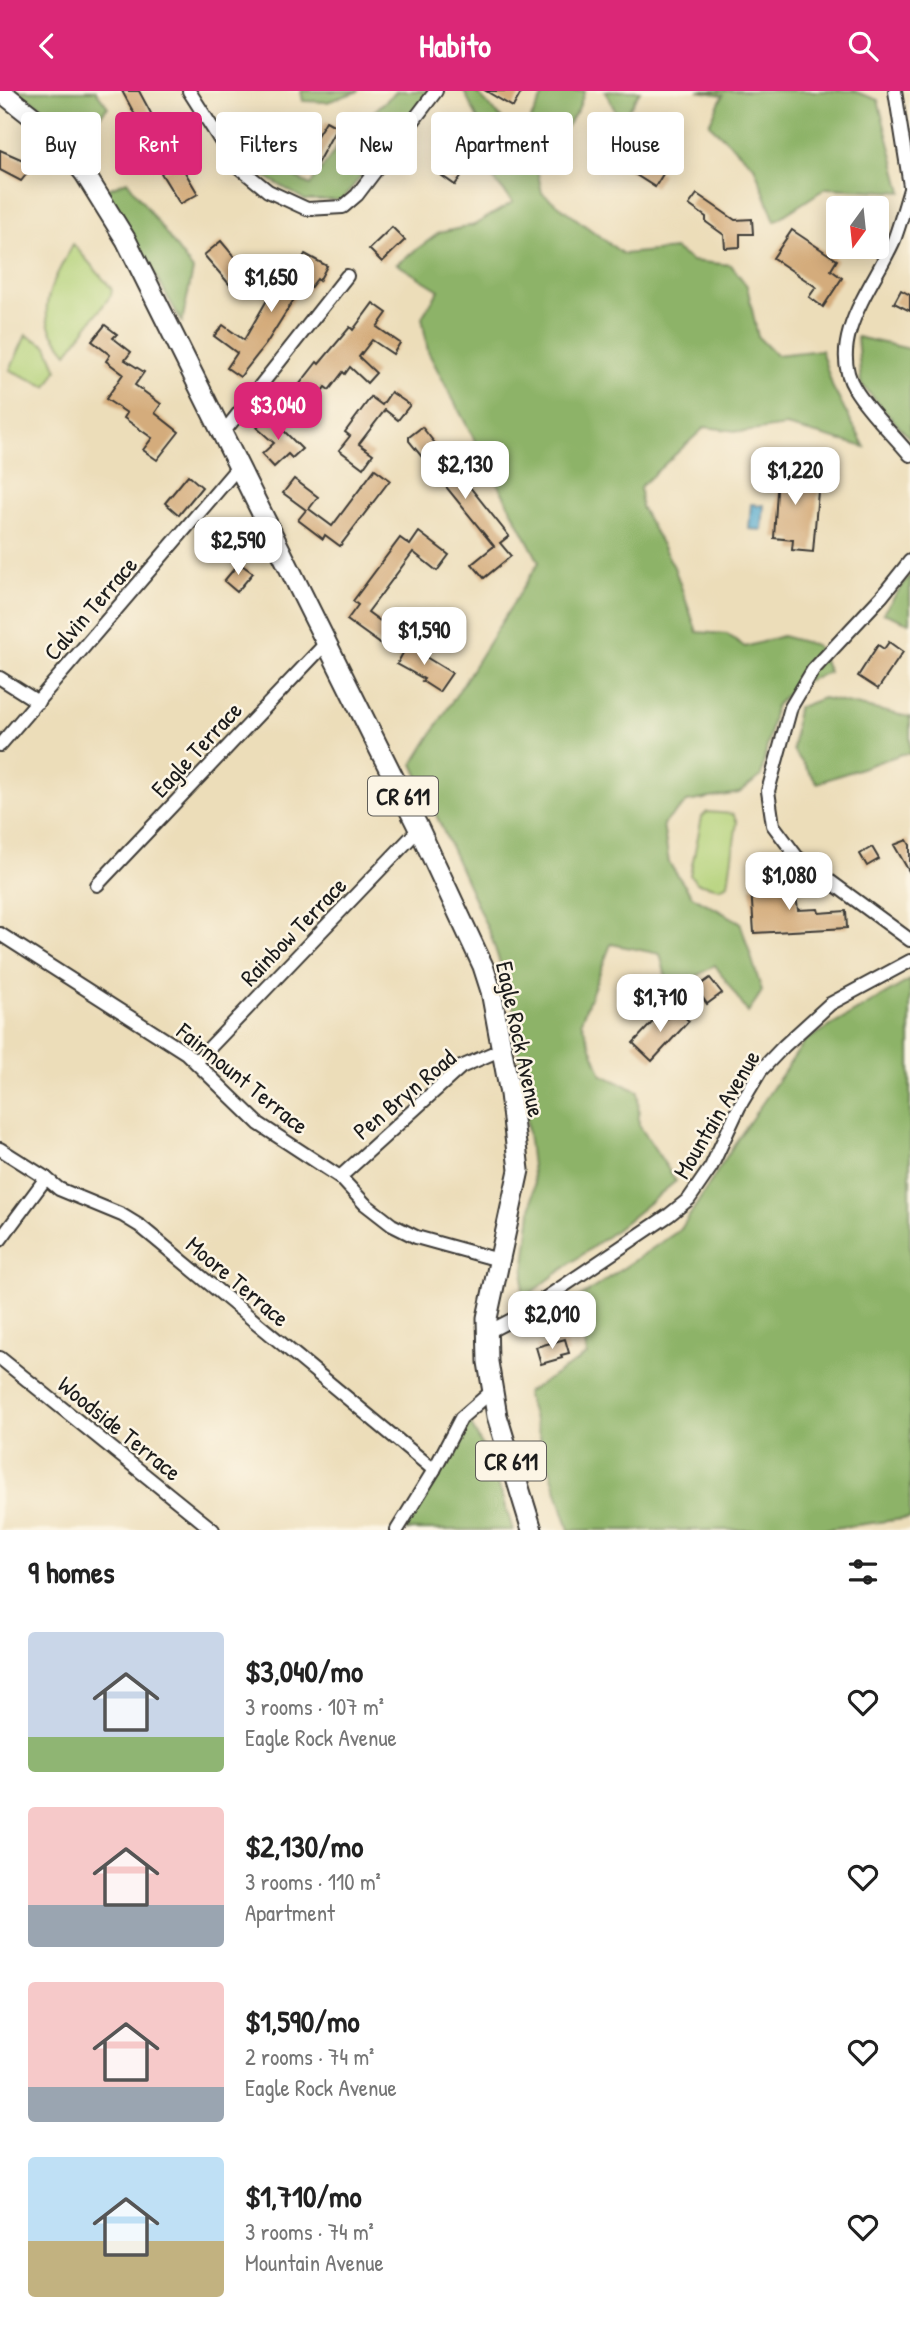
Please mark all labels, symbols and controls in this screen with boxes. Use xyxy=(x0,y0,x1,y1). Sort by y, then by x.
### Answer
text: Habito xyxy=(419,24,491,67)
icon: back xyxy=(28,27,66,65)
icon: search xyxy=(844,27,882,65)
chip: Buy xyxy=(21,112,101,175)
chip: Rent xyxy=(115,112,202,175)
chip: Filters xyxy=(216,112,322,175)
chip: New xyxy=(336,112,417,175)
chip: Apartment xyxy=(431,112,573,175)
chip: House xyxy=(587,112,684,175)
north arrow xyxy=(826,196,889,259)
map controls xyxy=(826,196,889,259)
pin: $1,650 xyxy=(214,255,328,314)
text: $1,650 xyxy=(244,261,298,292)
pin: $3,040 xyxy=(221,383,335,442)
text: $3,040 xyxy=(250,389,306,420)
pin: $2,130 xyxy=(408,441,522,501)
pin: $1,220 xyxy=(738,447,852,507)
text: $2,130 xyxy=(437,448,493,479)
text: $1,220 xyxy=(767,454,823,485)
pin: $2,590 xyxy=(181,517,295,577)
text: $2,590 xyxy=(210,524,266,555)
street label: Calvin Terrace xyxy=(36,549,144,667)
pin: $1,590 xyxy=(367,607,481,667)
text: $1,590 xyxy=(397,614,451,645)
street label: Eagle Terrace xyxy=(143,694,249,804)
road number: CR 611 xyxy=(368,776,438,815)
pin: $1,080 xyxy=(732,853,846,912)
text: $1,080 xyxy=(761,859,817,890)
street label: Rainbow Terrace xyxy=(233,869,354,993)
street label: Eagle Rock Avenue xyxy=(489,958,553,1120)
pin: $1,710 xyxy=(603,975,717,1034)
text: $1,710 xyxy=(633,981,687,1012)
street label: Fairmount Terrace xyxy=(170,1014,316,1141)
street label: Pen Bryn Road xyxy=(346,1042,462,1146)
street label: Mountain Avenue xyxy=(665,1043,767,1184)
street label: Moore Terrace xyxy=(180,1228,297,1334)
pin: $2,010 xyxy=(495,1291,609,1351)
text: $2,010 xyxy=(524,1298,580,1329)
street label: Woodside Terrace xyxy=(52,1368,189,1488)
road number: CR 611 xyxy=(476,1441,546,1481)
text: 9 homes xyxy=(28,1552,115,1592)
icon: filters xyxy=(844,1553,882,1591)
text: $3,040/mo xyxy=(245,1651,363,1691)
icon: home xyxy=(84,1660,168,1744)
icon: heart xyxy=(844,1683,882,1721)
text: 3 rooms · 107 m² xyxy=(245,1691,384,1722)
text: Eagle Rock Avenue xyxy=(245,1722,397,1753)
text: $2,130/mo xyxy=(245,1826,363,1866)
icon: home xyxy=(84,1835,168,1919)
icon: heart xyxy=(844,1858,882,1896)
text: 3 rooms · 110 m² xyxy=(245,1866,381,1897)
text: Apartment xyxy=(245,1897,335,1928)
text: $1,590/mo xyxy=(245,2001,359,2041)
icon: home xyxy=(84,2010,168,2094)
icon: heart xyxy=(844,2033,882,2071)
text: 2 rooms · 74 m² xyxy=(245,2041,374,2072)
text: Eagle Rock Avenue xyxy=(245,2072,397,2103)
text: $1,710/mo xyxy=(245,2176,362,2216)
icon: home xyxy=(84,2185,168,2269)
icon: heart xyxy=(844,2208,882,2246)
text: 3 rooms · 74 m² xyxy=(245,2216,374,2247)
text: Mountain Avenue xyxy=(245,2247,384,2278)

